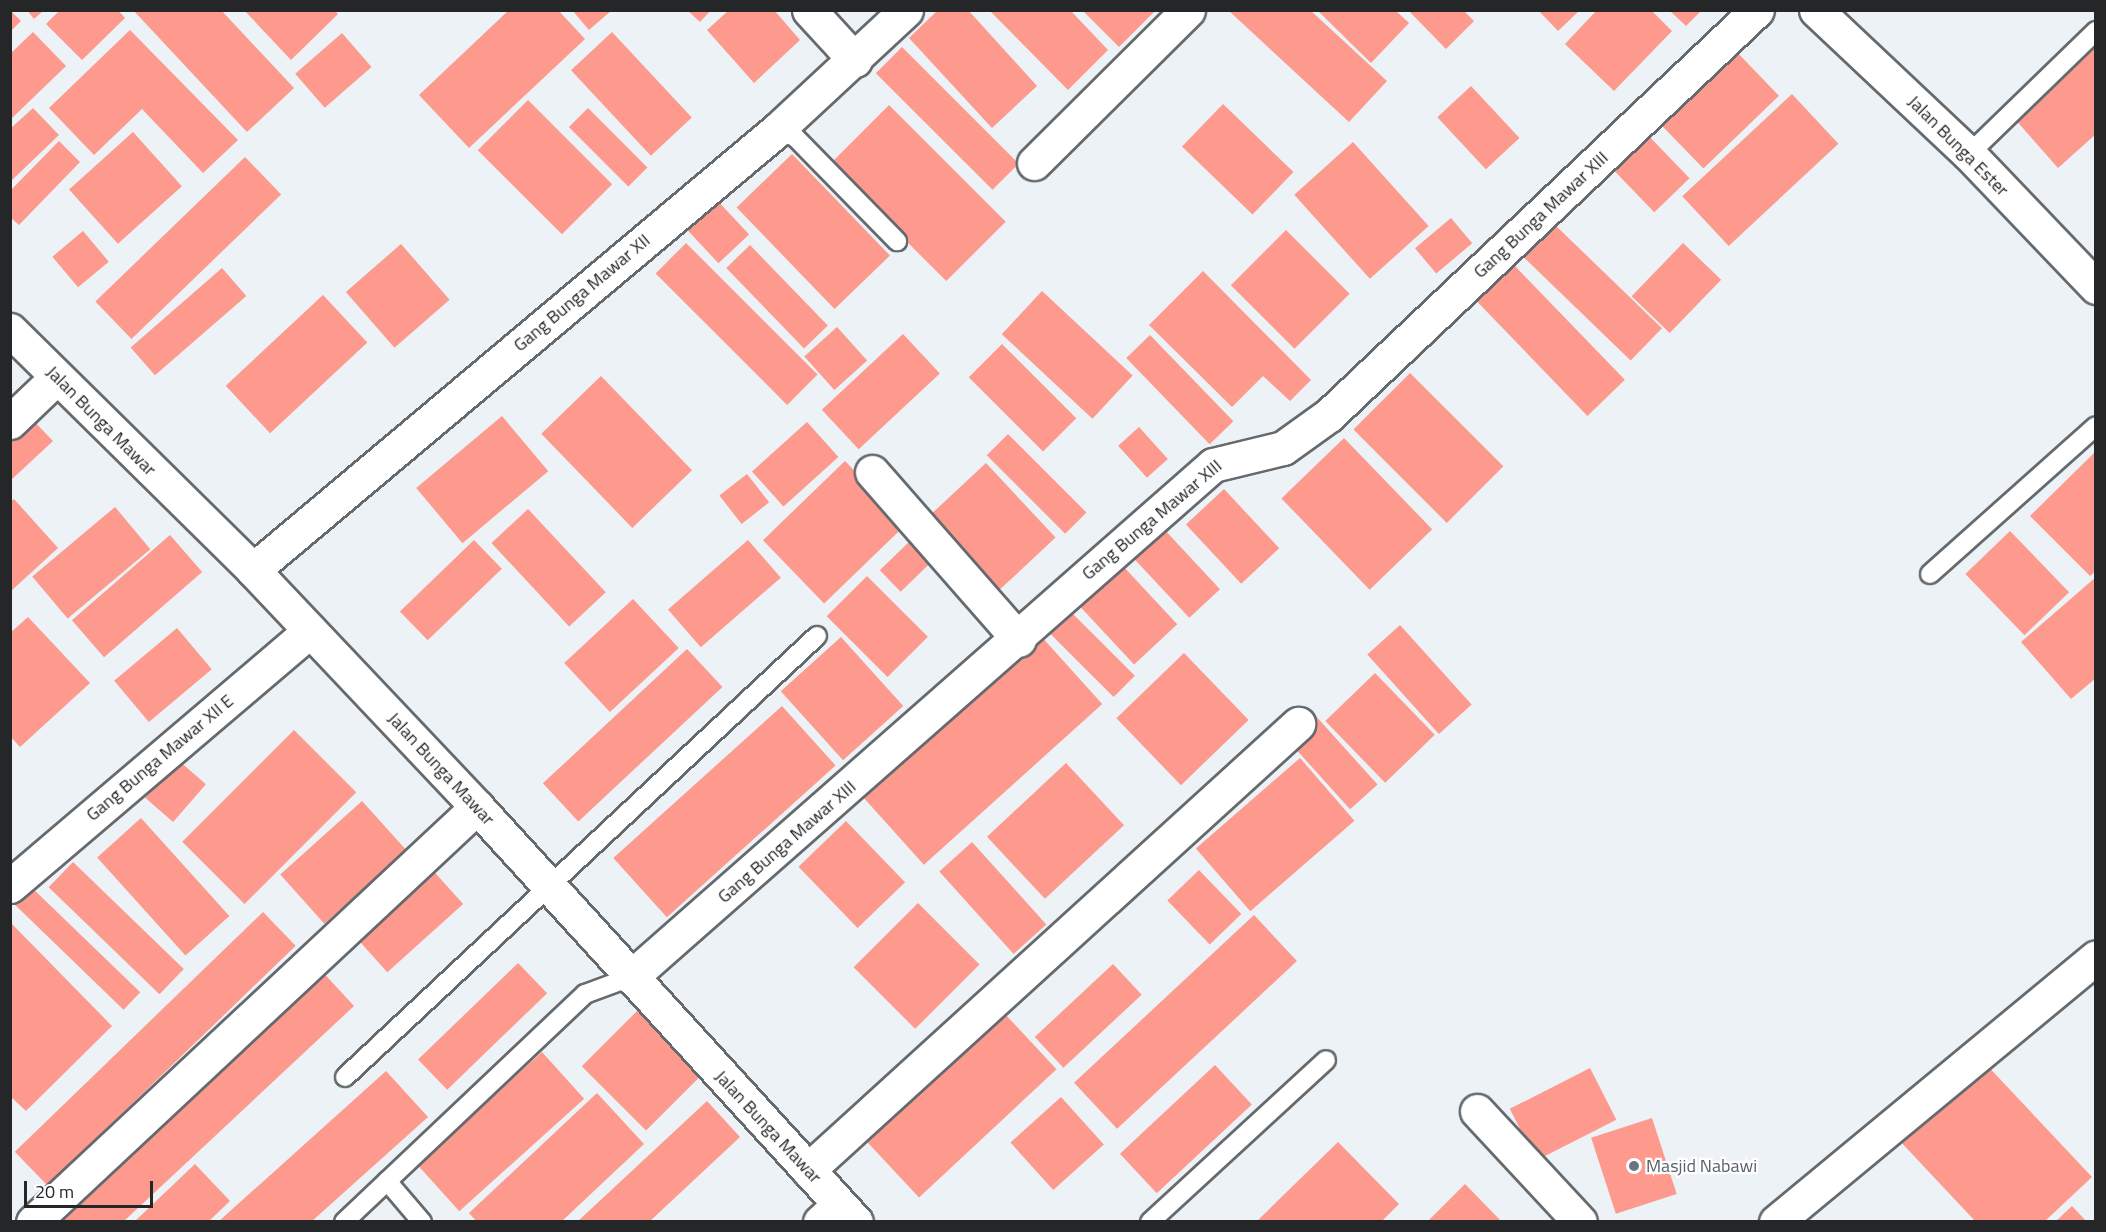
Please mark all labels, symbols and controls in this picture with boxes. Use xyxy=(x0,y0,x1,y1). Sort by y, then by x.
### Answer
street label: Jalan Bunga Ester xyxy=(1903,91,2013,201)
street label: Gang Bunga Mawar XIII xyxy=(1469,147,1613,283)
street label: Gang Bunga Mawar XII xyxy=(509,230,655,356)
street label: Jalan Bunga Mawar xyxy=(42,362,160,480)
street label: Gang Bunga Mawar XIII xyxy=(1078,455,1226,585)
street label: Gang Bunga Mawar XII E xyxy=(82,690,238,826)
street label: Jalan Bunga Mawar xyxy=(383,708,499,830)
street label: Gang Bunga Mawar XIII xyxy=(714,776,860,908)
street label: Jalan Bunga Mawar xyxy=(710,1066,826,1188)
place label: Masjid Nabawi xyxy=(1646,1155,1757,1177)
marker: Masjid Nabawi xyxy=(1627,1159,1641,1173)
scale bar xyxy=(27,1169,156,1207)
text: 20 m xyxy=(35,1178,74,1205)

